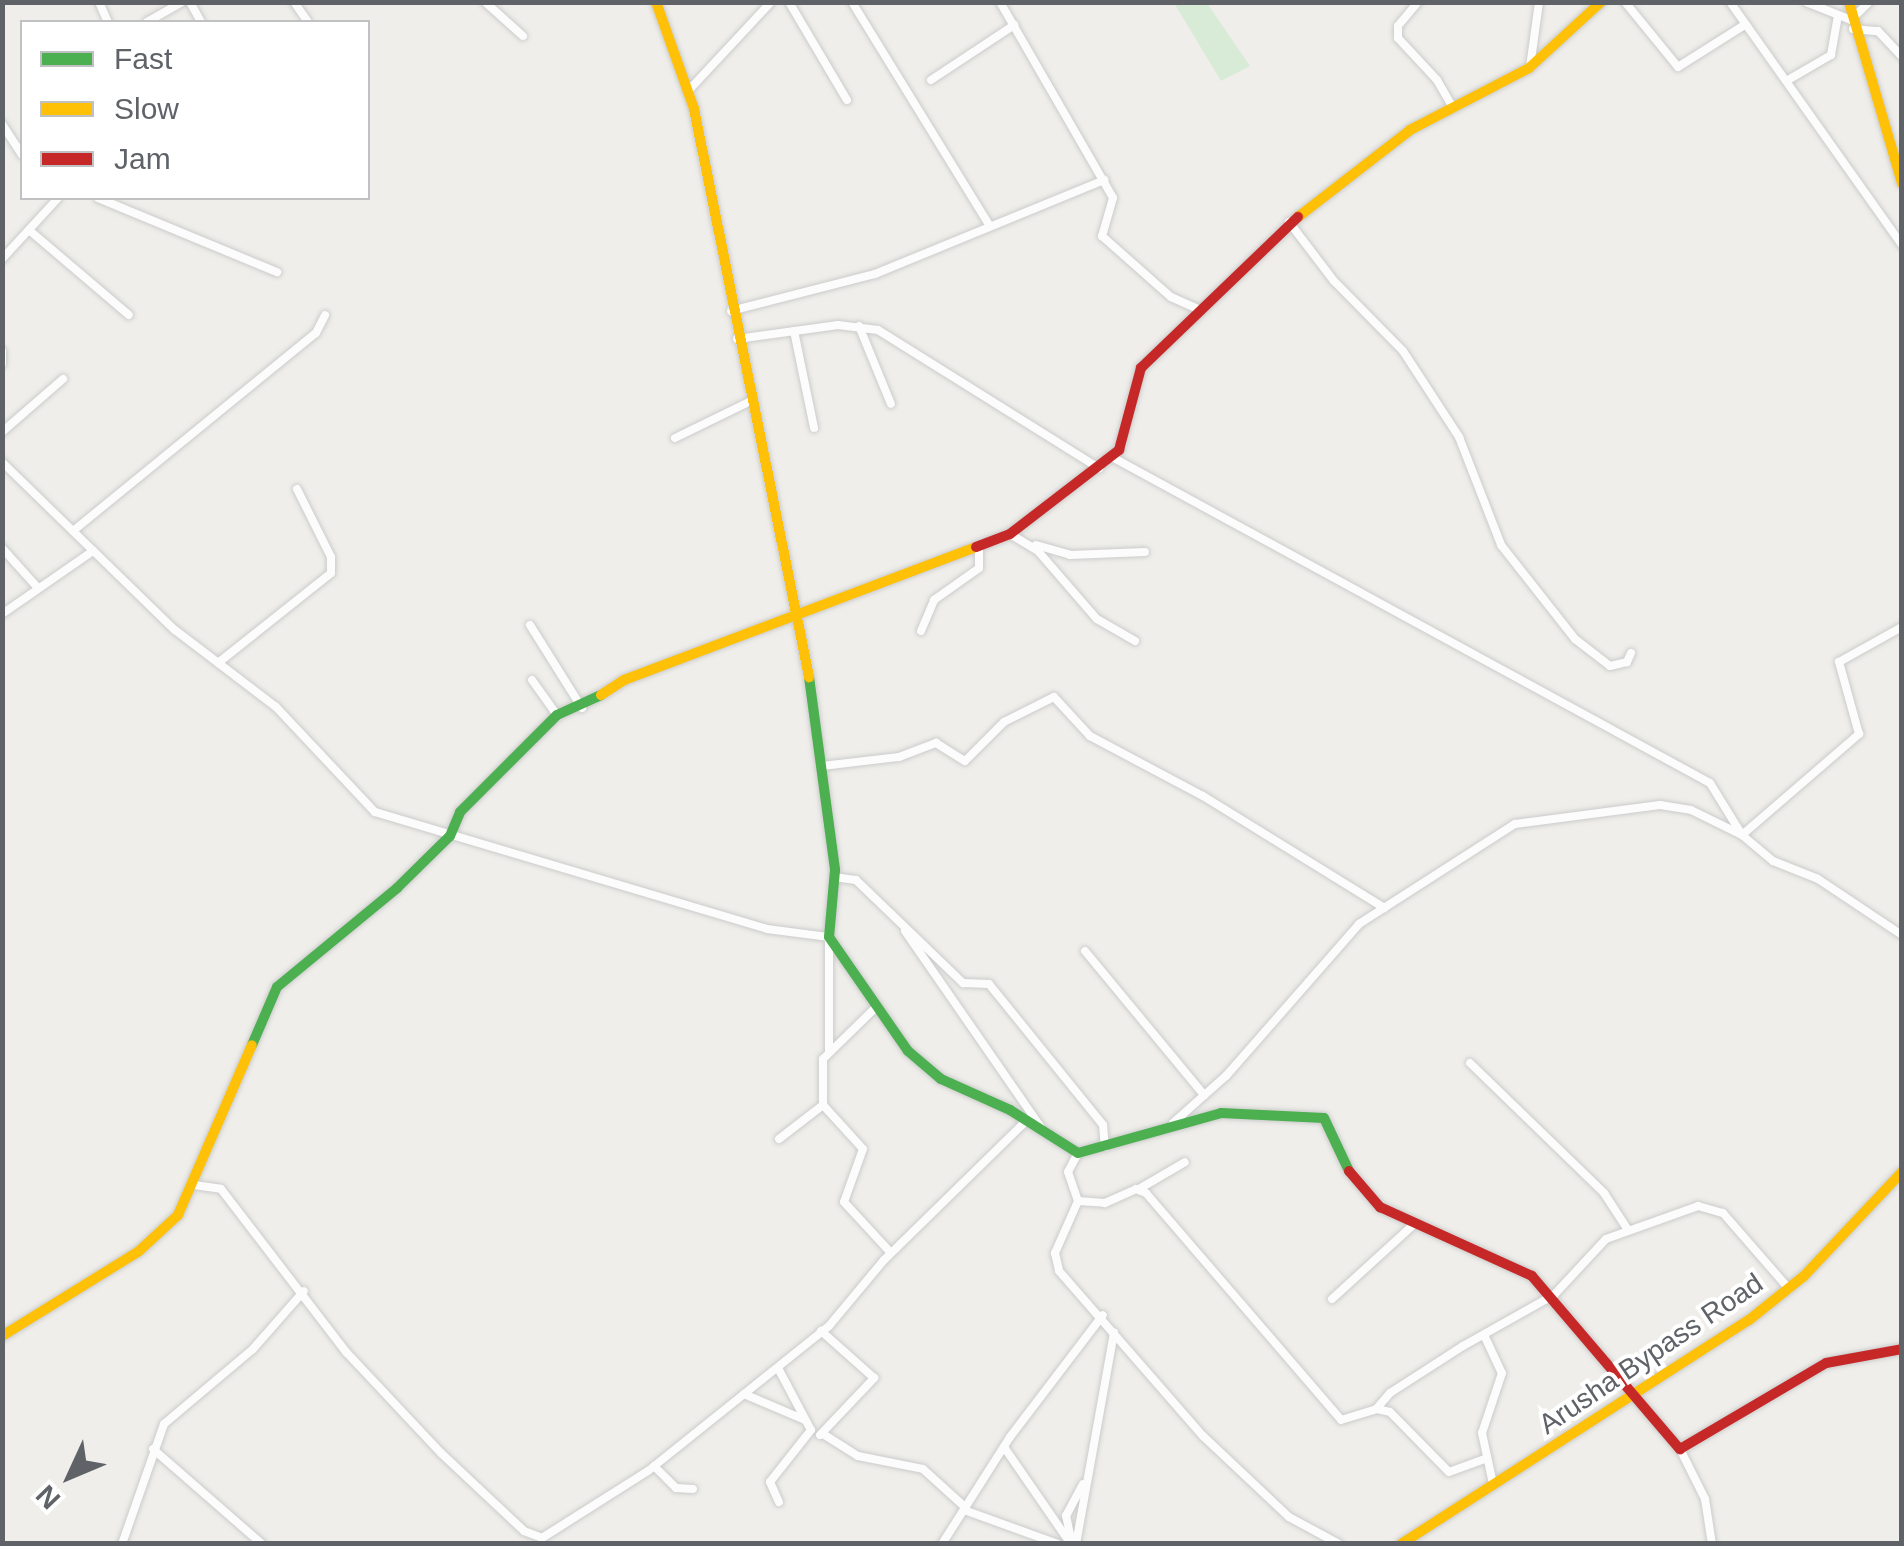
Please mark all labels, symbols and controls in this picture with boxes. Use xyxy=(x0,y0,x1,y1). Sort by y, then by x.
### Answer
legend xyxy=(20,20,370,200)
text: Fast xyxy=(114,42,172,75)
text: Slow xyxy=(114,92,179,125)
text: Jam xyxy=(114,142,171,175)
street label: Arusha Bypass Road xyxy=(1533,1267,1769,1441)
north arrow xyxy=(20,1426,120,1526)
text: N xyxy=(30,1479,66,1515)

